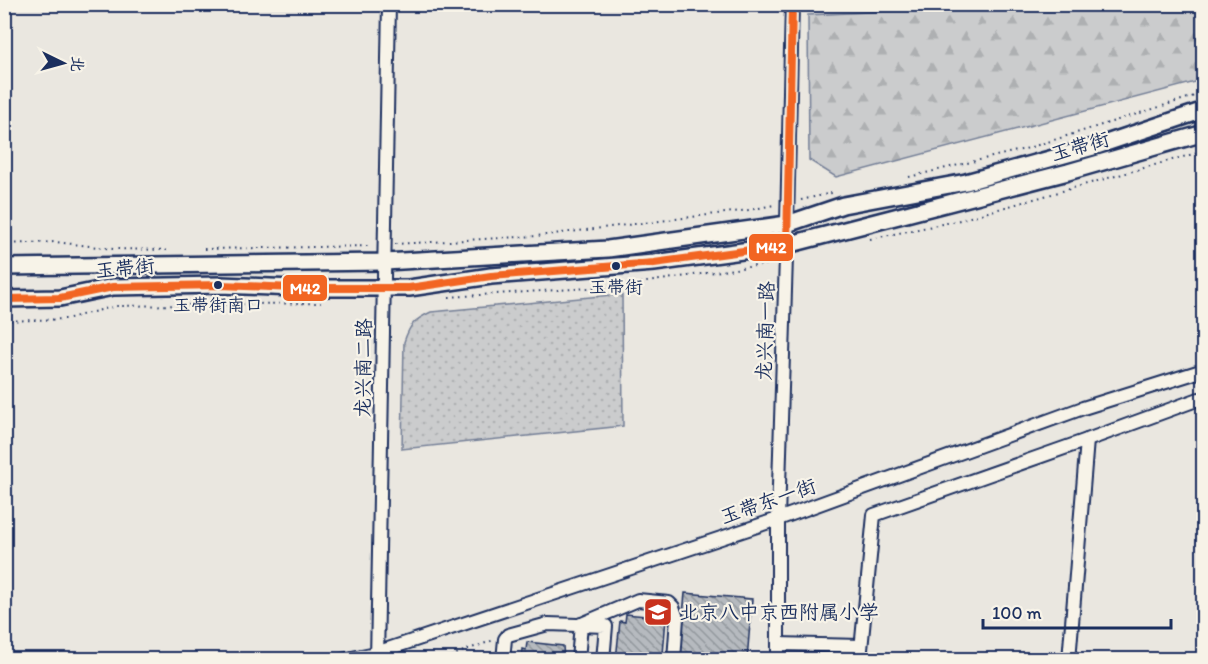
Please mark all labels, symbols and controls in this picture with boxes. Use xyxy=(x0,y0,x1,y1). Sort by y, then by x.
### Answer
north arrow xyxy=(33,33,93,93)
text: 北 xyxy=(67,55,88,73)
street label: 玉带街 xyxy=(1048,126,1112,166)
line badge: M42 xyxy=(748,233,794,262)
text: M42 xyxy=(756,238,787,257)
street label: 玉带街 xyxy=(94,253,156,283)
marker: 玉带街 xyxy=(610,260,622,272)
line badge: M42 xyxy=(282,274,328,302)
place label: 玉带街 xyxy=(589,276,643,298)
marker: 玉带街南口 xyxy=(212,279,224,291)
text: M42 xyxy=(290,279,321,298)
street label: 龙兴南一路 xyxy=(751,280,779,381)
place label: 玉带街南口 xyxy=(173,294,263,316)
street label: 龙兴南二路 xyxy=(350,317,376,418)
street label: 玉带东一街 xyxy=(717,473,819,529)
scale bar xyxy=(983,592,1170,630)
school or university icon: 北京八中京西附属小学 xyxy=(642,596,674,628)
place label: 北京八中京西附属小学 xyxy=(679,600,879,624)
text: 100 m xyxy=(992,602,1042,624)

